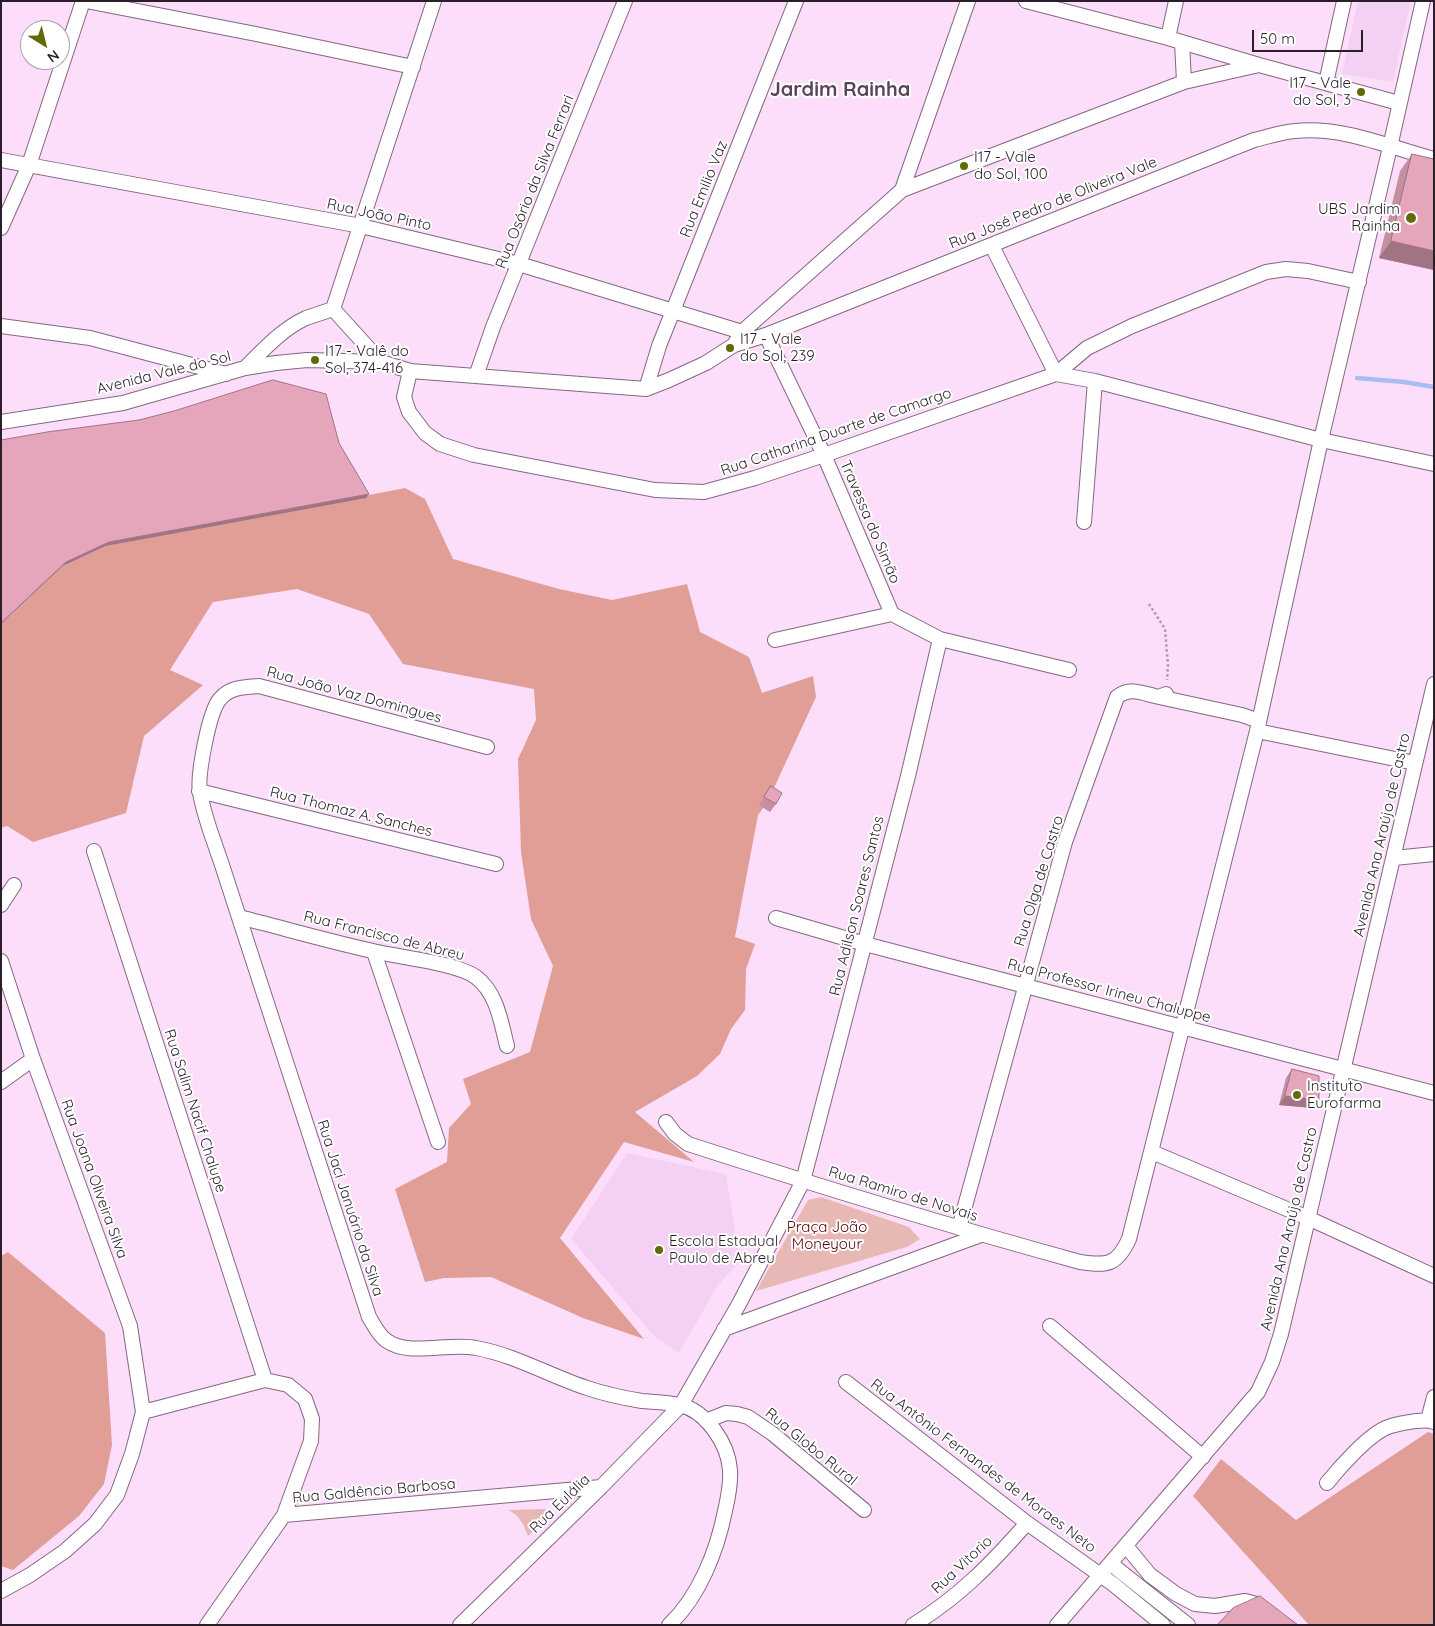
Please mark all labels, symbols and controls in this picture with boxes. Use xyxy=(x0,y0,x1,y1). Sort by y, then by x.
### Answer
north arrow xyxy=(20,20,70,70)
scale bar xyxy=(1255,20,1366,52)
text: 50 m xyxy=(1260,29,1295,48)
text: N xyxy=(44,46,63,67)
place label: I17 - Vale do Sol, 3 xyxy=(1289,74,1351,109)
district label: Jardim Rainha xyxy=(770,78,910,102)
marker: I17 - Vale do Sol, 3 xyxy=(1355,86,1367,98)
street label: Rua Osório da Silva Ferrari xyxy=(492,93,578,271)
street label: Rua Emilio Vaz xyxy=(676,138,732,240)
place label: I17 - Vale do Sol, 100 xyxy=(974,148,1048,183)
street label: Rua José Pedro de Oliveira Vale xyxy=(946,153,1160,253)
marker: I17 - Vale do Sol, 100 xyxy=(958,160,970,172)
street label: Rua João Pinto xyxy=(325,195,433,235)
place label: UBS Jardim Rainha xyxy=(1318,200,1400,235)
marker: UBS Jardim Rainha xyxy=(1404,211,1418,225)
place label: I17 - Vale do Sol, 239 xyxy=(740,330,815,365)
place label: I17 - Valê do Sol, 374-416 xyxy=(325,342,409,377)
marker: I17 - Vale do Sol, 239 xyxy=(724,342,736,354)
street label: Avenida Vale do Sol xyxy=(95,348,233,398)
marker: I17 - Valê do Sol, 374-416 xyxy=(309,354,321,366)
street label: Rua Catharina Duarte de Camargo xyxy=(718,384,954,480)
street label: Travessa do Simão xyxy=(836,458,904,586)
street label: Rua João Vaz Domingues xyxy=(265,663,443,727)
street label: Avenida Ana Araújo de Castro xyxy=(1350,731,1414,939)
street label: Rua Thomaz A. Sanches xyxy=(268,783,434,841)
street label: Rua Olga de Castro xyxy=(1011,813,1067,949)
street label: Rua Adilson Soares Santos xyxy=(826,814,888,998)
street label: Rua Francisco de Abreu xyxy=(302,907,466,965)
street label: Rua Professor Irineu Chaluppe xyxy=(1005,955,1213,1027)
street label: Rua Salim Nacif Chalupe xyxy=(160,1027,230,1195)
place label: Instituto Eurofarma xyxy=(1307,1077,1381,1112)
marker: Instituto Eurofarma xyxy=(1291,1089,1303,1101)
street label: Rua Joana Oliveira Silva xyxy=(57,1097,131,1261)
street label: Rua Jaci Januário da Silva xyxy=(313,1118,387,1298)
street label: Avenida Ana Araújo de Castro xyxy=(1257,1125,1321,1333)
street label: Rua Ramiro de Novais xyxy=(826,1163,980,1225)
park label: Praça João Moneyour xyxy=(787,1218,867,1253)
place label: Escola Estadual Paulo de Abreu xyxy=(669,1232,778,1267)
marker: Escola Estadual Paulo de Abreu xyxy=(653,1244,665,1256)
street label: Rua Antônio Fernandes de Moraes Neto xyxy=(867,1375,1099,1557)
street label: Rua Globo Rural xyxy=(761,1404,861,1490)
street label: Rua Eulália xyxy=(526,1471,594,1537)
street label: Rua Galdêncio Barbosa xyxy=(292,1475,456,1507)
street label: Rua Vitorio xyxy=(928,1532,996,1598)

